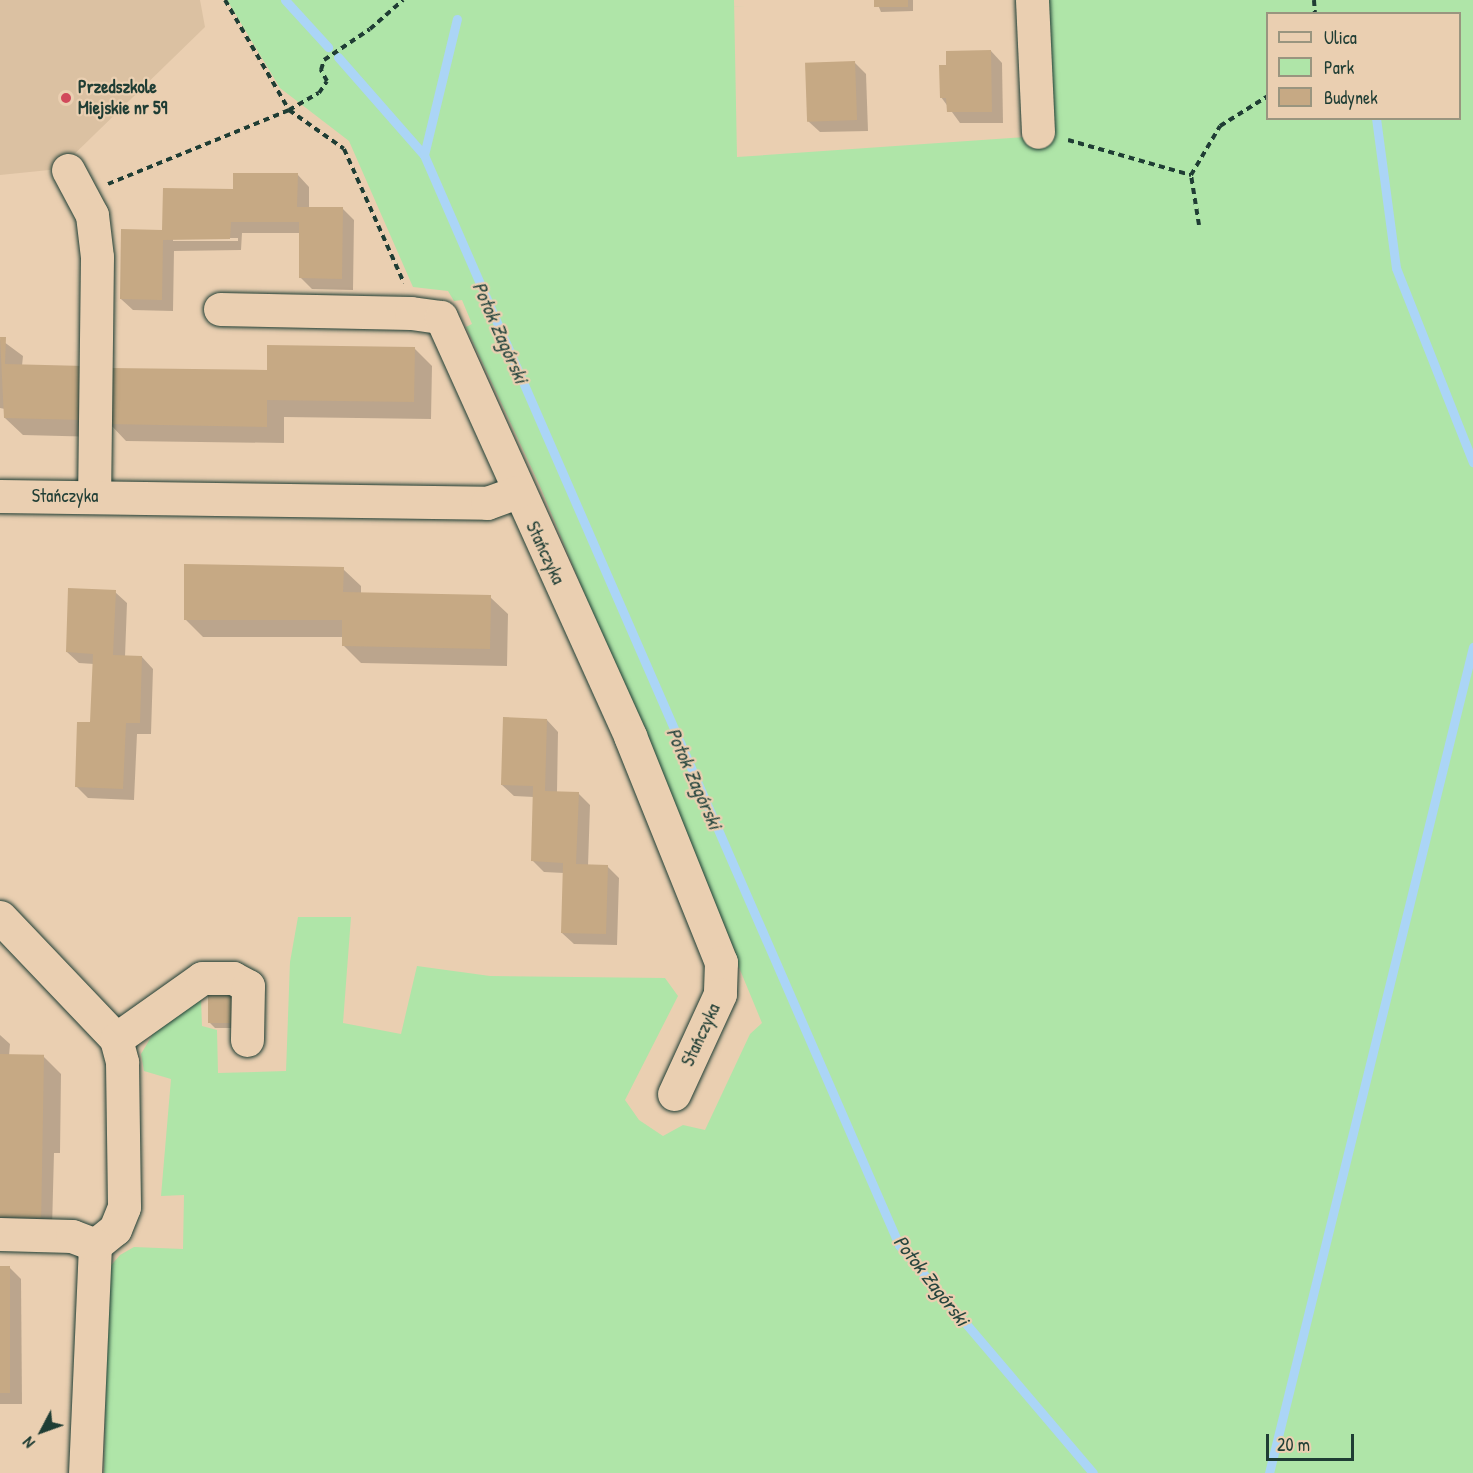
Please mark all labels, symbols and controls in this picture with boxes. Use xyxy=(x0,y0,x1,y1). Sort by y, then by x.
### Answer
legend xyxy=(1266,12,1461,120)
text: Ulica xyxy=(1324,25,1357,50)
text: Park xyxy=(1324,55,1354,80)
place label: Przedszkole Miejskie nr 59 xyxy=(78,77,167,119)
text: Budynek xyxy=(1324,85,1378,110)
marker: Przedszkole Miejskie nr 59 xyxy=(59,91,73,105)
water label: Potok Zagórski xyxy=(468,277,534,387)
street label: Stańczyka xyxy=(32,485,98,507)
street label: Stańczyka xyxy=(521,518,569,588)
water label: Potok Zagórski xyxy=(662,723,728,833)
street label: Stańczyka xyxy=(677,1000,725,1070)
water label: Potok Zagórski xyxy=(889,1230,975,1330)
north arrow xyxy=(12,1401,72,1461)
scale bar xyxy=(1269,1422,1358,1460)
text: N xyxy=(17,1432,40,1453)
text: 20 m xyxy=(1277,1432,1310,1457)

